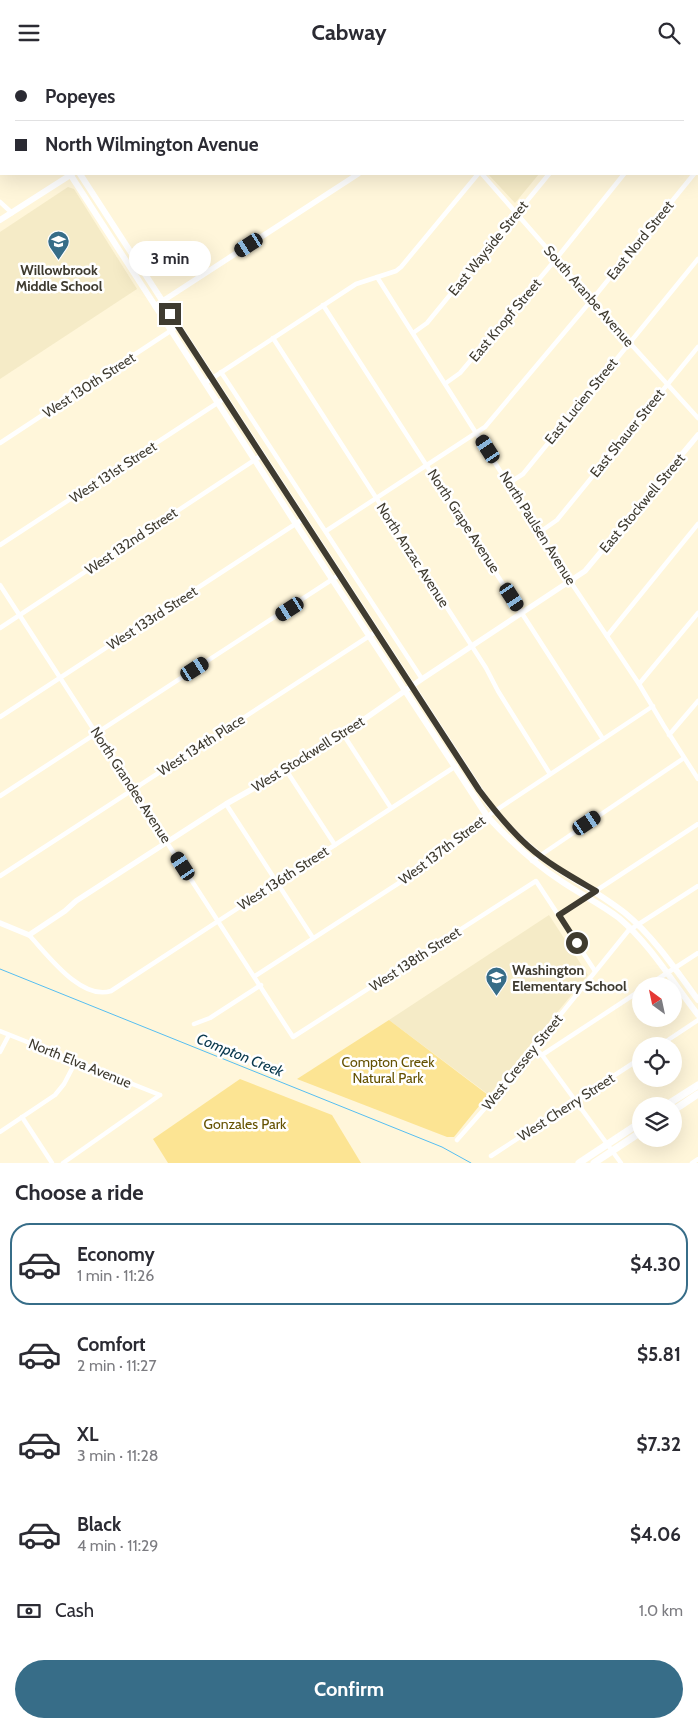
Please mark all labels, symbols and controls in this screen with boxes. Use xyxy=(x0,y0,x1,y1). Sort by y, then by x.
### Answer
icon: menu xyxy=(15,19,43,47)
text: Cabway xyxy=(312,19,386,46)
icon: search xyxy=(655,19,683,47)
text: Popeyes xyxy=(45,85,115,108)
text: North Wilmington Avenue xyxy=(45,133,258,156)
street label: East Wayside Street xyxy=(444,197,532,299)
street label: East Nord Street xyxy=(603,197,678,283)
school or university icon: Willowbrook Middle School xyxy=(47,230,71,261)
car xyxy=(232,231,265,259)
callout: 3 min xyxy=(129,241,211,277)
street label: South Aranbe Avenue xyxy=(540,242,638,350)
text: 3 min xyxy=(151,249,189,268)
place label: Willowbrook Middle School xyxy=(16,261,103,295)
street label: East Knopf Street xyxy=(465,275,545,365)
route end xyxy=(159,303,181,325)
street label: West 130th Street xyxy=(39,348,139,422)
street label: East Lucien Street xyxy=(541,354,621,448)
street label: East Shauer Street xyxy=(586,385,668,481)
car xyxy=(473,432,502,466)
street label: West 131st Street xyxy=(66,437,160,507)
street label: East Stockwell Street xyxy=(595,449,689,556)
street label: North Grape Avenue xyxy=(424,466,504,576)
street label: North Paulsen Avenue xyxy=(496,468,580,588)
street label: North Anzac Avenue xyxy=(373,499,453,611)
street label: West 132nd Street xyxy=(81,503,181,579)
car xyxy=(497,580,526,614)
street label: West 133rd Street xyxy=(103,582,201,654)
car xyxy=(273,595,306,623)
car xyxy=(178,655,211,683)
street label: West 134th Place xyxy=(154,710,248,780)
street label: West Stockwell Street xyxy=(248,712,368,796)
street label: North Grandee Avenue xyxy=(87,723,175,847)
car xyxy=(570,808,603,838)
street label: West 137th Street xyxy=(395,811,489,889)
street label: West 136th Street xyxy=(234,842,332,914)
car xyxy=(168,849,197,883)
street label: West 138th Street xyxy=(366,923,464,995)
route start xyxy=(566,932,588,954)
place label: Washington Elementary School xyxy=(512,961,627,995)
school or university icon: Washington Elementary School xyxy=(484,966,508,997)
north arrow xyxy=(632,977,682,1027)
map controls xyxy=(632,977,682,1147)
street label: West Cressey Street xyxy=(478,1010,566,1114)
water label: Compton Creek xyxy=(194,1029,287,1081)
street label: North Elva Avenue xyxy=(26,1034,134,1092)
button: locate xyxy=(632,1037,682,1087)
park label: Compton Creek Natural Park xyxy=(342,1053,435,1087)
street label: West Cherry Street xyxy=(514,1069,618,1145)
button: layers xyxy=(632,1097,682,1147)
park label: Gonzales Park xyxy=(204,1115,287,1133)
text: Choose a ride xyxy=(15,1179,144,1206)
icon: car xyxy=(17,1242,62,1287)
text: Economy xyxy=(77,1243,155,1266)
text: $4.30 xyxy=(630,1253,681,1276)
text: 1 min · 11:26 xyxy=(77,1266,154,1285)
icon: car xyxy=(17,1332,62,1377)
text: Comfort xyxy=(77,1333,146,1356)
text: $5.81 xyxy=(637,1343,681,1366)
text: 2 min · 11:27 xyxy=(77,1356,157,1375)
icon: car xyxy=(17,1422,62,1467)
text: XL xyxy=(77,1423,98,1446)
text: $7.32 xyxy=(636,1433,681,1456)
text: 3 min · 11:28 xyxy=(77,1446,158,1465)
icon: car xyxy=(17,1512,62,1557)
text: Black xyxy=(77,1513,121,1536)
text: $4.06 xyxy=(630,1523,681,1546)
text: 4 min · 11:29 xyxy=(77,1536,158,1555)
icon: cash xyxy=(15,1597,43,1625)
text: Cash xyxy=(55,1599,94,1622)
text: 1.0 km xyxy=(639,1601,683,1620)
button: Confirm xyxy=(15,1660,683,1718)

